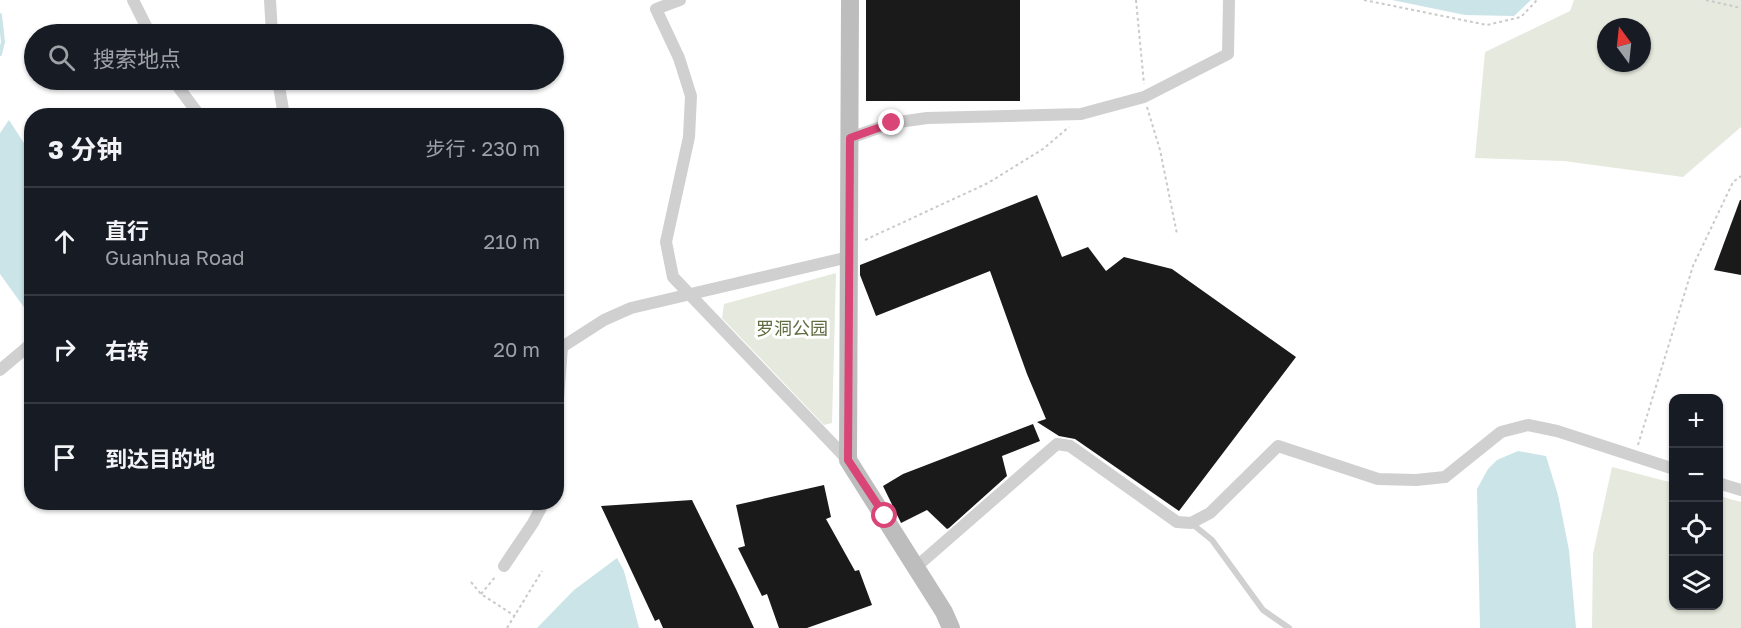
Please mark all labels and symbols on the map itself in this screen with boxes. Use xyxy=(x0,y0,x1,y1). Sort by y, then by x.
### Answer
north arrow xyxy=(1597,18,1651,72)
route end xyxy=(878,109,904,135)
park label: 罗洞公园 xyxy=(756,317,828,339)
route start xyxy=(871,502,897,528)

